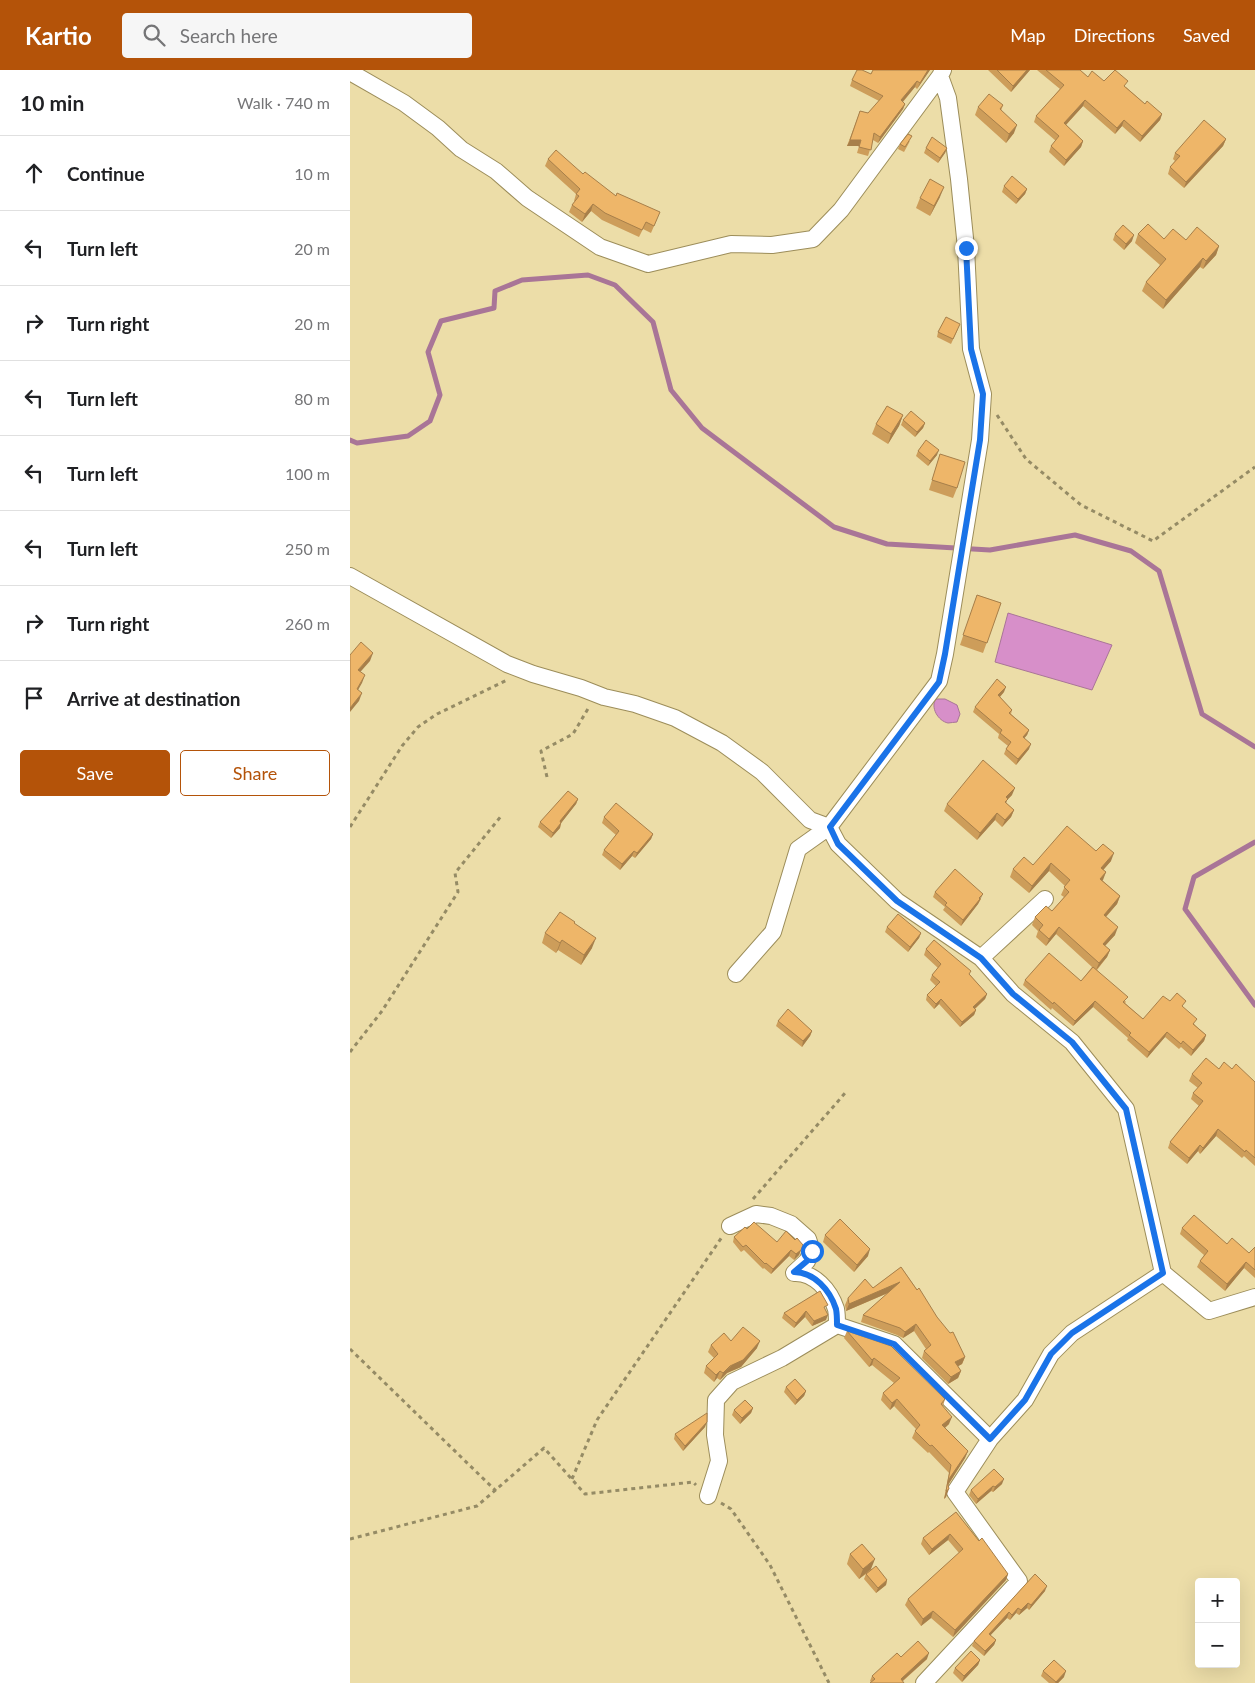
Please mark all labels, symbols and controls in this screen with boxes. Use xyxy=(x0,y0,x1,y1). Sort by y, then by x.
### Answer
search box xyxy=(122,13,472,58)
text: Kartio xyxy=(25,21,92,50)
icon: search xyxy=(140,21,168,49)
text: Search here xyxy=(180,24,278,47)
text: Map xyxy=(1010,24,1046,46)
text: Directions xyxy=(1074,24,1155,46)
text: Saved xyxy=(1183,24,1230,46)
text: 10 min xyxy=(20,90,84,115)
text: Walk · 740 m xyxy=(237,93,330,112)
icon: ahead xyxy=(20,159,48,187)
text: Continue xyxy=(67,162,145,185)
text: 10 m xyxy=(294,164,330,183)
icon: left xyxy=(20,234,48,262)
text: Turn left xyxy=(67,237,138,260)
route end xyxy=(955,237,978,260)
text: 20 m xyxy=(294,239,330,258)
icon: right xyxy=(20,309,48,337)
text: Turn right xyxy=(67,312,149,335)
text: 20 m xyxy=(294,314,330,333)
icon: left xyxy=(20,384,48,412)
text: Turn left xyxy=(67,387,138,410)
text: 80 m xyxy=(294,389,330,408)
icon: left xyxy=(20,459,48,487)
text: Turn left xyxy=(67,462,138,485)
text: 100 m xyxy=(285,464,330,483)
icon: left xyxy=(20,534,48,562)
text: Turn left xyxy=(67,537,138,560)
text: 250 m xyxy=(285,539,330,558)
icon: right xyxy=(20,609,48,637)
text: Turn right xyxy=(67,612,149,635)
text: 260 m xyxy=(285,614,330,633)
icon: arrive xyxy=(20,684,48,712)
text: Arrive at destination xyxy=(67,687,240,710)
button: Save xyxy=(20,750,170,796)
button: Share xyxy=(180,750,330,796)
route start xyxy=(801,1240,824,1263)
map controls xyxy=(1195,1578,1240,1668)
button: + xyxy=(1195,1578,1240,1623)
button: − xyxy=(1195,1623,1240,1668)

